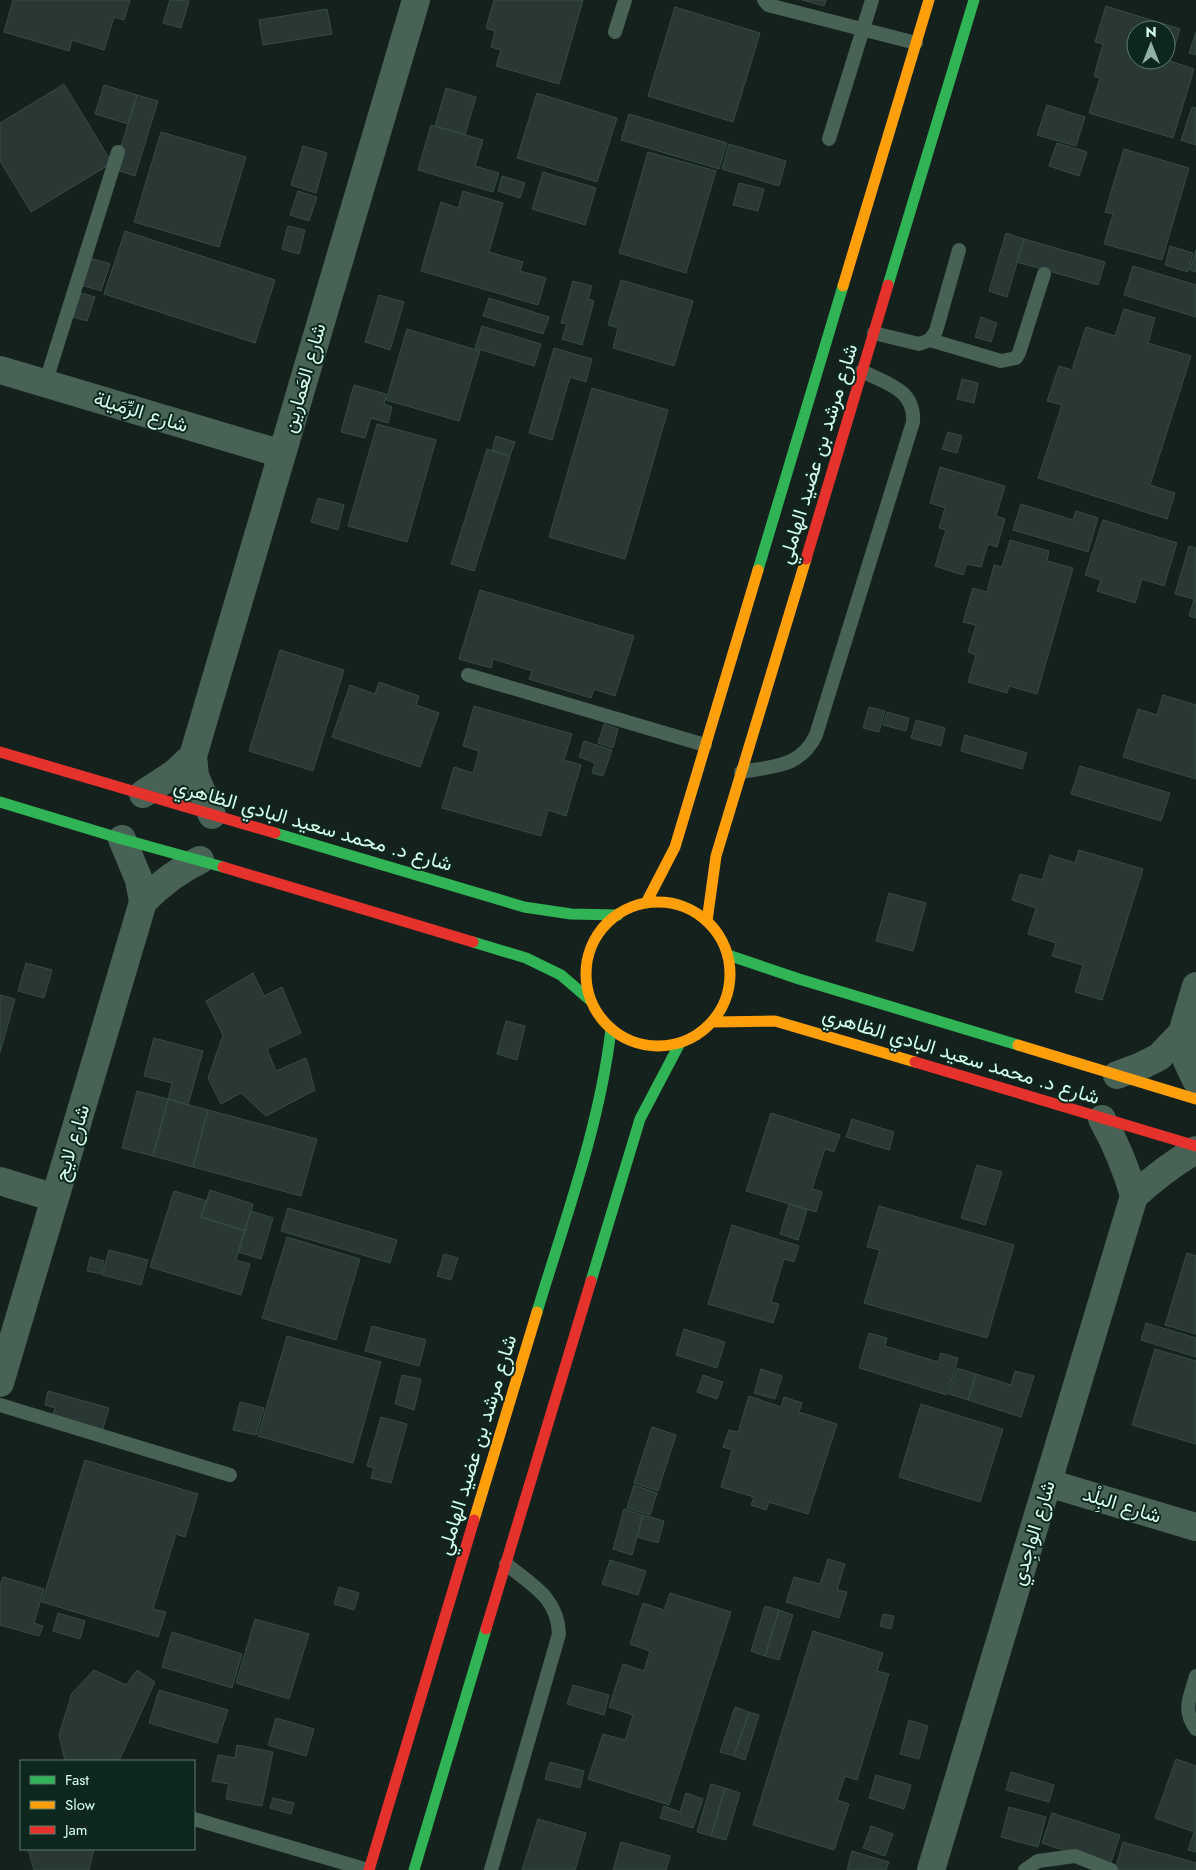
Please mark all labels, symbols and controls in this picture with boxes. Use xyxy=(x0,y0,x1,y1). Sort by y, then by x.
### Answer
north arrow xyxy=(1126,20,1176,70)
text: N xyxy=(1145,22,1157,42)
street label: شارع العَمارين xyxy=(274,320,334,436)
street label: شارع مرشد بن عضيد الهاملي xyxy=(771,340,867,568)
street label: شارع الرِّمَيلة xyxy=(90,384,192,440)
street label: شارع د. محمد سعيد البادي الظاهري xyxy=(170,771,456,881)
street label: شارع د. محمد سعيد البادي الظاهري xyxy=(818,1000,1103,1114)
street label: شارع لايح xyxy=(47,1101,97,1185)
street label: شارع مرشد بن عضيد الهاملي xyxy=(430,1331,526,1559)
street label: شارع الواجِدي xyxy=(1003,1477,1065,1590)
street label: شارع البِلْد xyxy=(1079,1479,1165,1531)
legend xyxy=(20,1760,195,1850)
text: Fast xyxy=(65,1769,89,1791)
text: Slow xyxy=(65,1794,96,1816)
text: Jam xyxy=(63,1819,88,1841)

